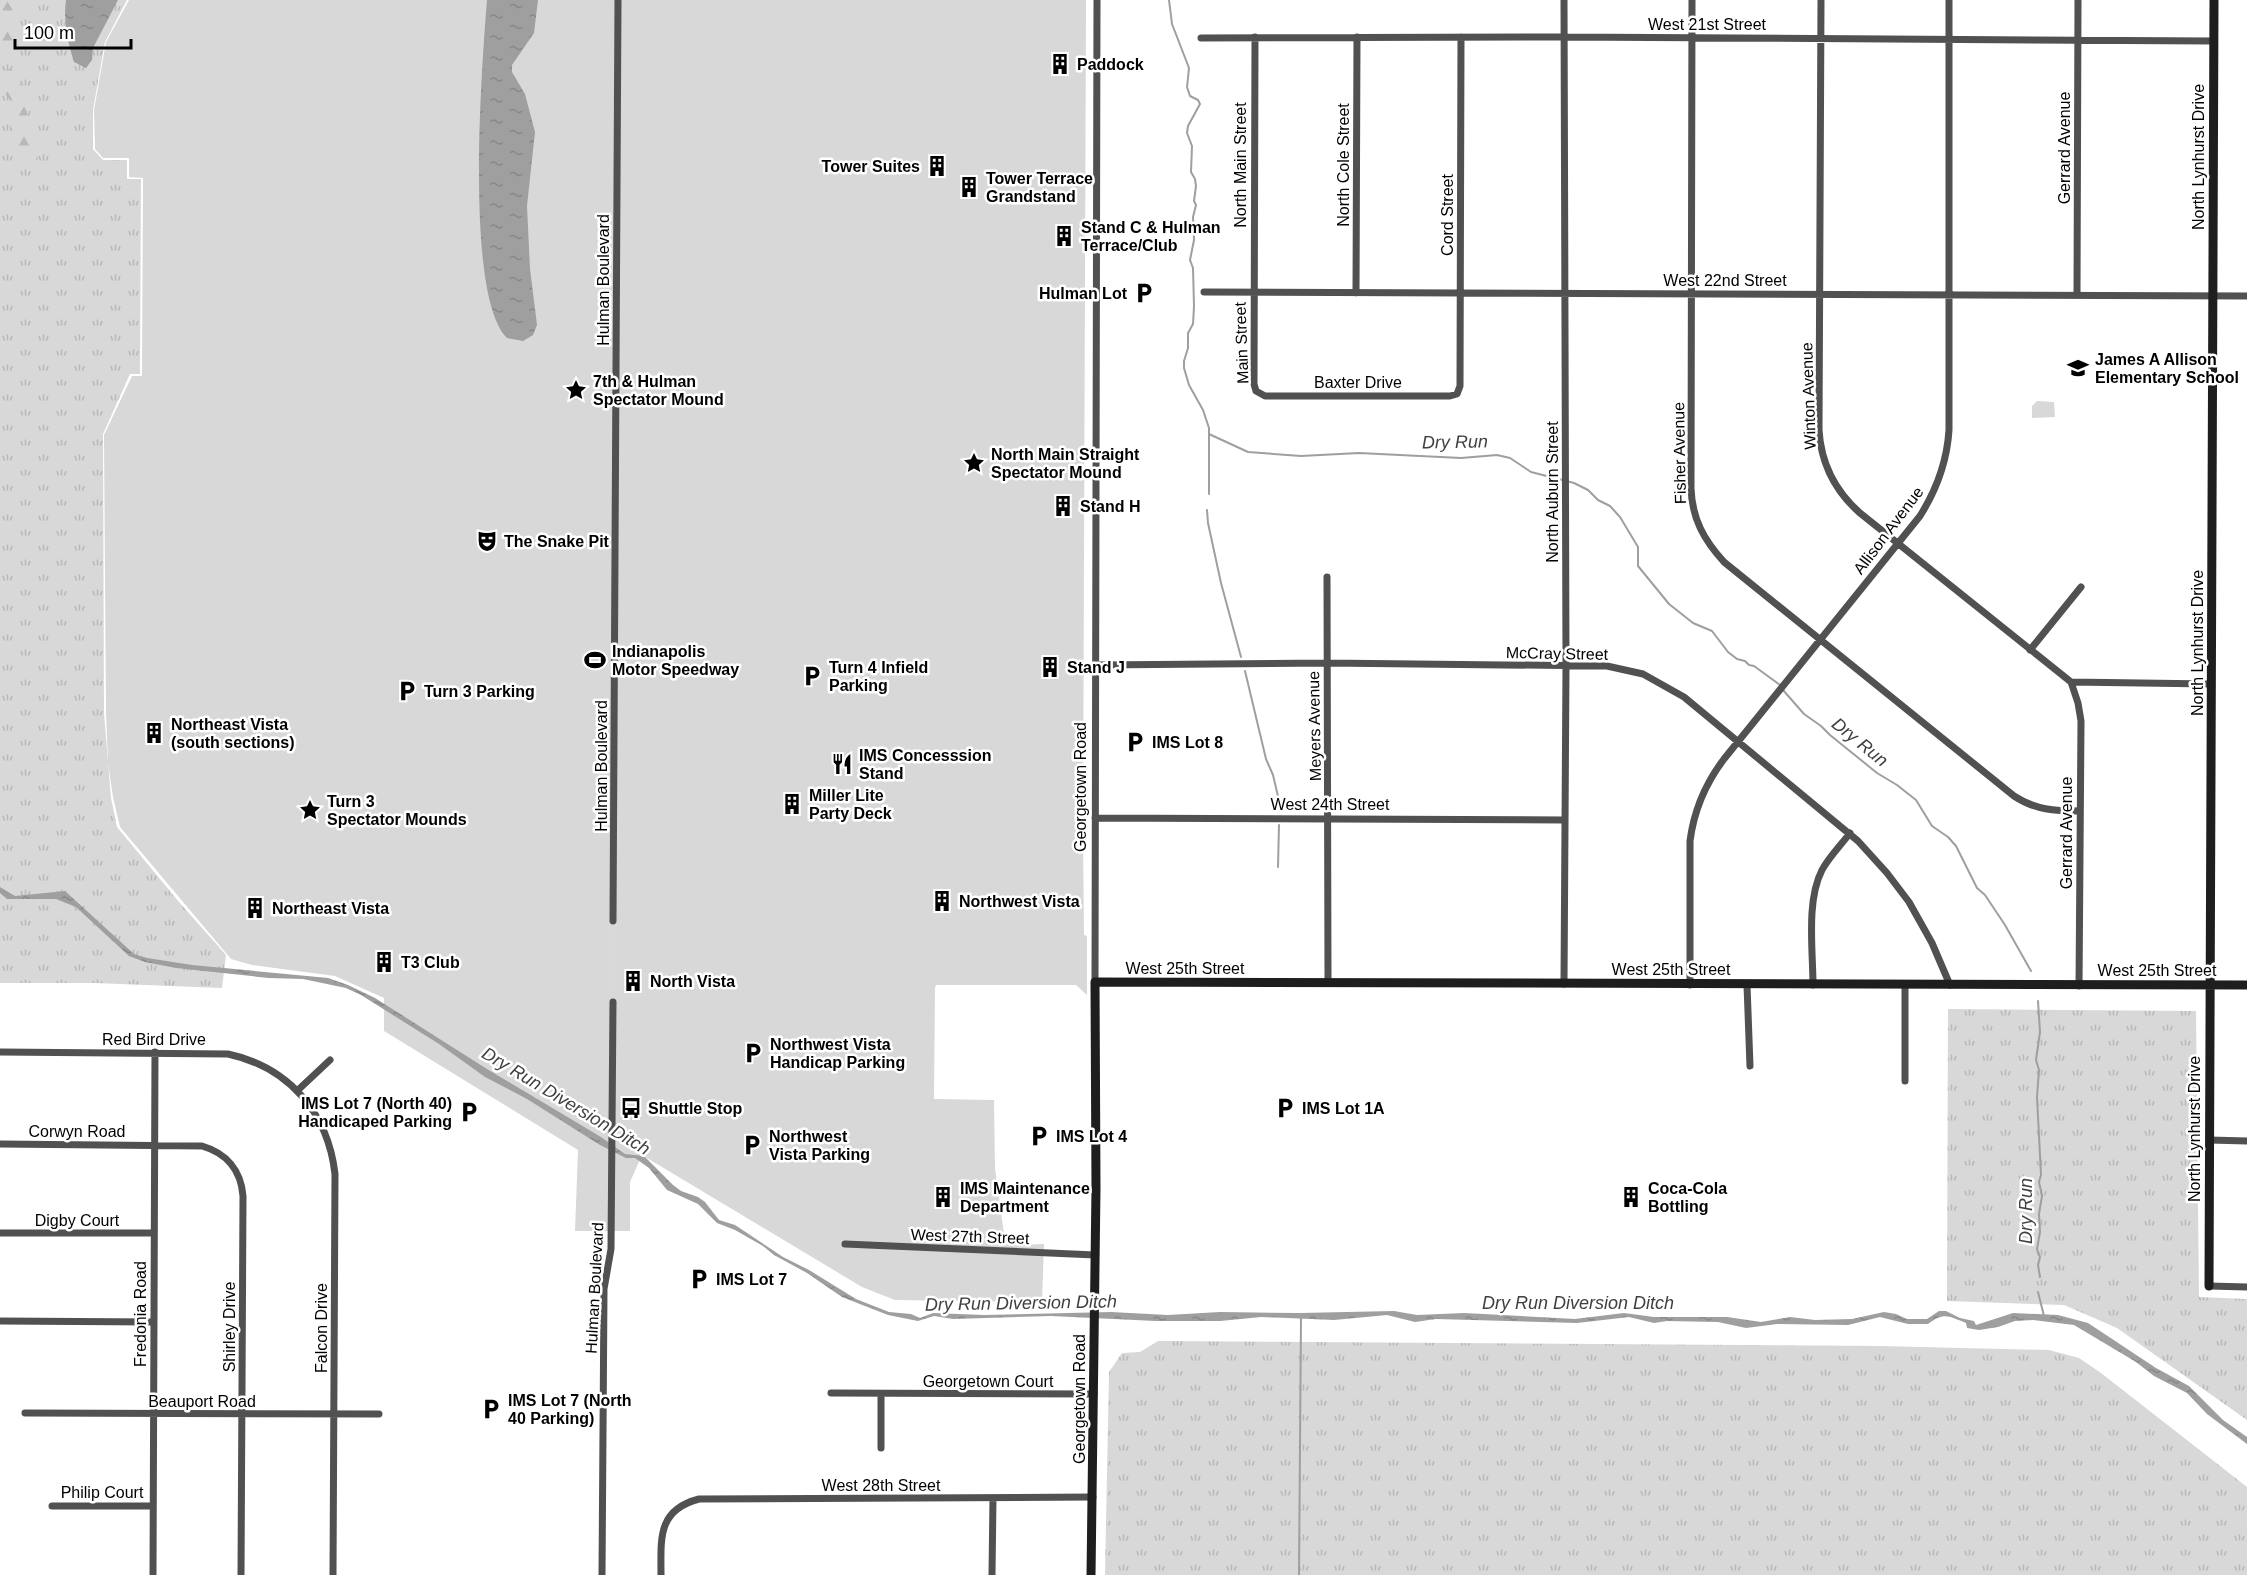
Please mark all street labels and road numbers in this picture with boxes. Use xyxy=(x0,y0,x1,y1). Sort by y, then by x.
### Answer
street label: West 21st Street xyxy=(1648,16,1767,33)
street label: North Lynhurst Drive xyxy=(2190,84,2207,230)
street label: Gerrard Avenue xyxy=(2056,92,2073,204)
street label: North Main Street xyxy=(1232,102,1249,228)
street label: North Cole Street xyxy=(1335,103,1352,227)
street label: Cord Street xyxy=(1439,174,1456,256)
street label: Hulman Boulevard xyxy=(595,214,612,346)
street label: West 22nd Street xyxy=(1663,272,1787,289)
street label: Main Street xyxy=(1232,301,1251,384)
street label: Winton Avenue xyxy=(1798,342,1819,450)
street label: Baxter Drive xyxy=(1314,374,1402,391)
street label: Fisher Avenue xyxy=(1670,402,1689,504)
street label: North Auburn Street xyxy=(1544,421,1561,563)
street label: Allison Avenue xyxy=(1850,483,1927,577)
street label: North Lynhurst Drive xyxy=(2189,570,2206,716)
street label: McCray Street xyxy=(1506,644,1609,663)
street label: Meyers Avenue xyxy=(1305,671,1324,781)
street label: Hulman Boulevard xyxy=(593,700,610,832)
street label: Georgetown Road xyxy=(1072,722,1089,852)
street label: Gerrard Avenue xyxy=(2058,777,2075,889)
street label: West 24th Street xyxy=(1271,796,1390,813)
street label: West 25th Street xyxy=(1126,960,1245,977)
street label: West 25th Street xyxy=(1612,961,1731,978)
street label: West 25th Street xyxy=(2098,962,2217,979)
street label: Red Bird Drive xyxy=(102,1031,206,1048)
street label: North Lynhurst Drive xyxy=(2186,1056,2203,1202)
street label: Corwyn Road xyxy=(29,1123,125,1140)
street label: Digby Court xyxy=(35,1212,120,1229)
street label: Hulman Boulevard xyxy=(583,1222,606,1354)
street label: West 27th Street xyxy=(910,1226,1030,1247)
street label: Fredonia Road xyxy=(132,1261,149,1367)
street label: Shirley Drive xyxy=(221,1282,238,1372)
street label: Falcon Drive xyxy=(313,1283,330,1373)
street label: Georgetown Road xyxy=(1071,1334,1088,1464)
street label: Georgetown Court xyxy=(923,1373,1054,1390)
street label: Beauport Road xyxy=(148,1393,256,1410)
street label: West 28th Street xyxy=(822,1477,941,1494)
street label: Philip Court xyxy=(61,1484,144,1501)

